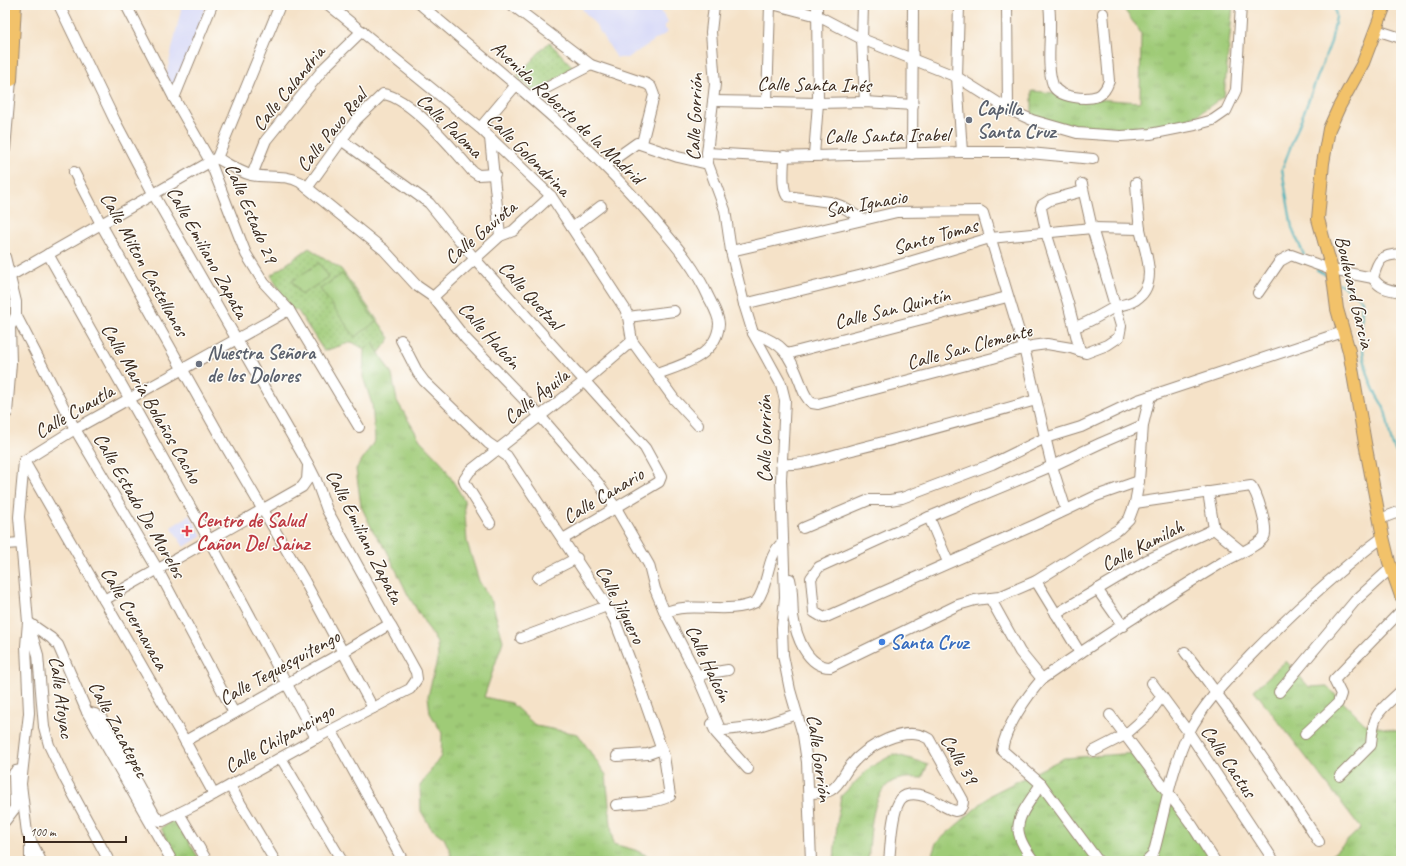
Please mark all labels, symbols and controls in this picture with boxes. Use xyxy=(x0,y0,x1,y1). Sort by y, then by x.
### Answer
street label: Avenida Roberto de la Madrid xyxy=(486,35,652,192)
street label: Calle Calandria xyxy=(247,39,331,136)
street label: Calle Santa Inés xyxy=(757,71,873,98)
street label: Calle Gorrión xyxy=(680,72,709,161)
street label: Calle Pavo Real xyxy=(290,81,375,177)
street label: Calle Paloma xyxy=(411,88,489,164)
place label: Capilla Santa Cruz xyxy=(977,96,1058,144)
street label: Calle Golondrina xyxy=(481,107,577,203)
marker: Capilla Santa Cruz xyxy=(964,115,974,125)
street label: Calle Santa Isabel xyxy=(824,122,953,149)
street label: Calle Estado 29 xyxy=(219,159,285,269)
street label: Calle Emiliano Zapata xyxy=(161,182,255,324)
street label: San Ignacio xyxy=(823,184,910,223)
street label: Calle Milton Castellanos xyxy=(95,188,196,343)
street label: Calle Gaviota xyxy=(439,194,523,270)
street label: Santo Tomas xyxy=(890,212,982,260)
street label: Boulevard Garcia xyxy=(1329,233,1380,352)
street label: Calle Quetzal xyxy=(493,256,571,338)
street label: Calle San Quintín xyxy=(832,282,954,335)
street label: Calle Halcón xyxy=(453,296,527,375)
street label: Calle San Clemente xyxy=(904,317,1036,375)
street label: Calle María Bolaños Cacho xyxy=(96,319,208,489)
place label: Nuestra Señora de los Dolores xyxy=(207,340,317,388)
marker: Nuestra Señora de los Dolores xyxy=(194,359,204,369)
street label: Calle Águila xyxy=(499,362,575,430)
street label: Calle Cuautla xyxy=(30,378,120,444)
street label: Calle Gorrión xyxy=(752,394,777,483)
street label: Calle Estado De Morelos xyxy=(88,428,192,584)
street label: Calle Canario xyxy=(558,461,649,529)
street label: Calle Emiliano Zapata xyxy=(320,465,410,609)
place label: Centro de Salud Cañon Del Sainz xyxy=(196,508,312,556)
street label: Calle Kamilah xyxy=(1097,514,1188,577)
marker: Centro de Salud Cañon Del Sainz xyxy=(181,525,193,537)
street label: Calle Jilguero xyxy=(590,561,651,649)
street label: Calle Cuernavaca xyxy=(95,562,175,675)
street label: Calle Halcón xyxy=(680,621,738,707)
street label: Calle Tequesquitengo xyxy=(215,624,345,711)
place label: Santa Cruz xyxy=(890,630,971,655)
marker: Santa Cruz xyxy=(877,637,887,647)
street label: Calle Atoyac xyxy=(43,655,80,741)
street label: Calle Zacatepec xyxy=(83,677,155,782)
street label: Calle Chilpancingo xyxy=(220,698,339,779)
street label: Calle Gorrión xyxy=(801,713,838,804)
street label: Calle Cactus xyxy=(1195,720,1263,804)
street label: Calle 39 xyxy=(935,730,985,791)
scale bar xyxy=(24,818,126,844)
text: 100 m xyxy=(30,824,57,840)

